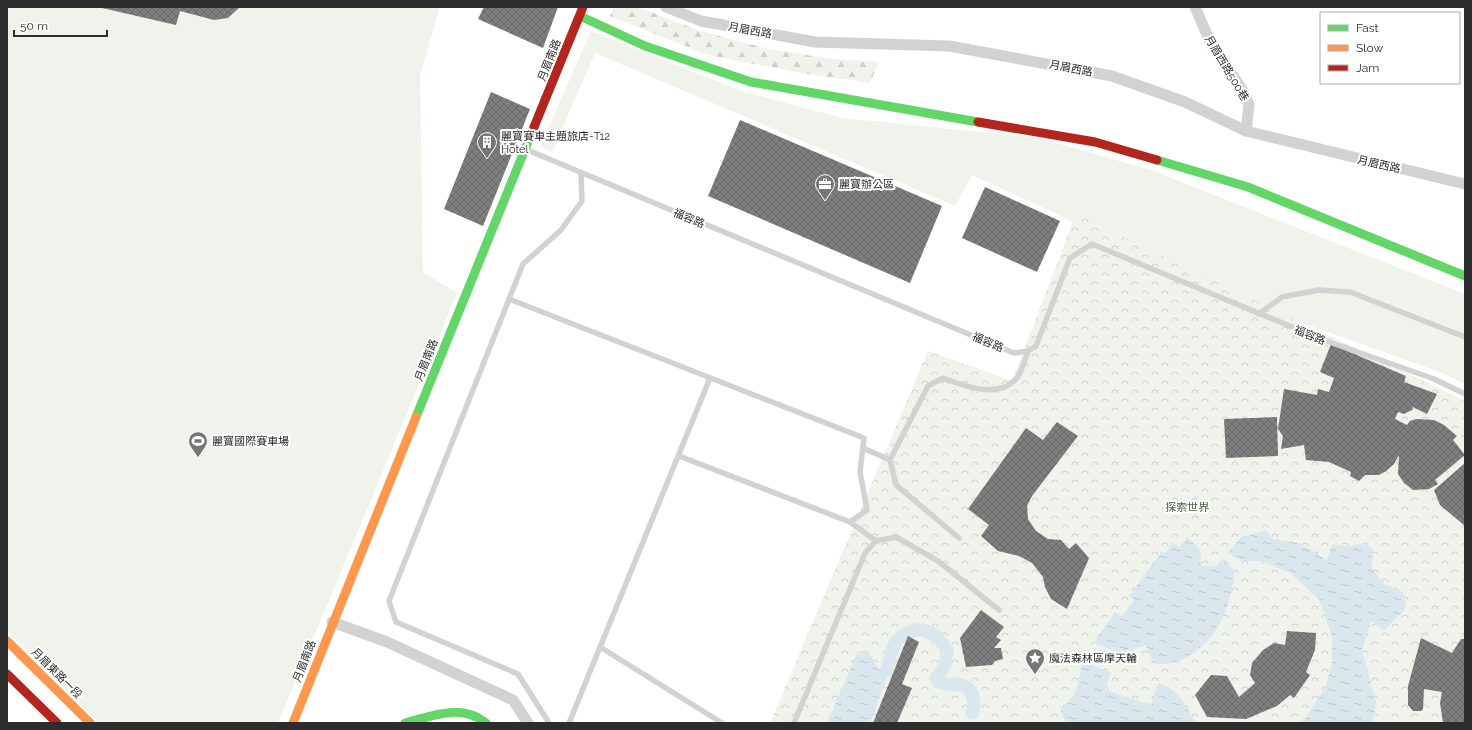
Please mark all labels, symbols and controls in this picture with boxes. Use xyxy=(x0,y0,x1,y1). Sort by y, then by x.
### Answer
scale bar xyxy=(14,12,107,38)
legend xyxy=(1320,12,1460,84)
text: 50 m xyxy=(20,19,48,33)
street label: 月眉西路 xyxy=(727,20,773,41)
text: Fast xyxy=(1356,21,1379,35)
street label: 月眉西路500巷 xyxy=(1202,33,1251,104)
street label: 月眉南路 xyxy=(535,37,564,83)
text: Slow xyxy=(1356,41,1383,55)
street label: 月眉西路 xyxy=(1048,58,1094,79)
text: Jam xyxy=(1356,61,1379,75)
place label: 麗寶賽車主題旅店-T12 Hotel xyxy=(501,130,610,156)
building icon: 麗寶賽車主題旅店-T12 Hotel xyxy=(476,131,498,159)
street label: 月眉西路 xyxy=(1356,153,1402,176)
office icon: 麗寶辦公區 xyxy=(814,173,836,201)
place label: 麗寶辦公區 xyxy=(839,178,894,191)
street label: 福容路 xyxy=(671,206,707,231)
street label: 福容路 xyxy=(1292,323,1328,348)
street label: 福容路 xyxy=(970,330,1006,355)
street label: 月眉南路 xyxy=(412,337,441,383)
sports icon: 麗寶國際賽車場 xyxy=(187,430,209,458)
place label: 麗寶國際賽車場 xyxy=(212,435,289,448)
park label: 探索世界 xyxy=(1165,501,1210,514)
street label: 月眉南路 xyxy=(291,638,318,684)
street label: 月眉東路一段 xyxy=(29,645,85,701)
place icon: 魔法森林區摩天輪 xyxy=(1024,647,1046,675)
place label: 魔法森林區摩天輪 xyxy=(1049,652,1137,665)

